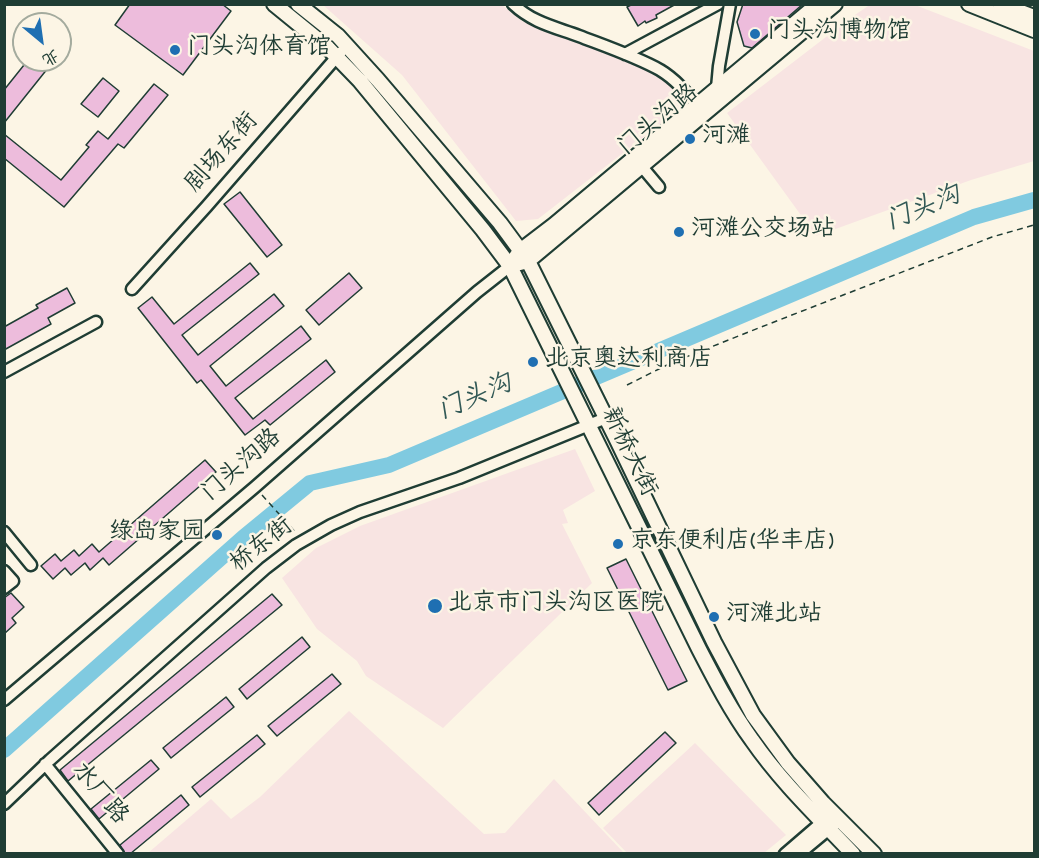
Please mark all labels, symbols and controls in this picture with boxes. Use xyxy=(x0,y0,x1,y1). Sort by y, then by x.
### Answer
north arrow xyxy=(12,12,72,72)
place label: 门头沟博物馆 xyxy=(767,20,911,48)
marker: 门头沟博物馆 xyxy=(748,27,762,41)
place label: 门头沟体育馆 xyxy=(187,36,331,64)
text: 北 xyxy=(37,42,63,70)
marker: 门头沟体育馆 xyxy=(168,43,182,57)
street label: 门头沟路 xyxy=(614,80,706,164)
street label: 剧场东街 xyxy=(182,108,266,200)
place label: 河滩 xyxy=(702,125,750,153)
marker: 河滩 xyxy=(683,132,697,146)
water label: 门头沟 xyxy=(882,182,966,240)
place label: 河滩公交场站 xyxy=(691,218,835,246)
marker: 河滩公交场站 xyxy=(672,225,686,239)
place label: 北京奥达利商店 xyxy=(545,348,713,376)
marker: 北京奥达利商店 xyxy=(526,355,540,369)
water label: 门头沟 xyxy=(434,370,518,430)
street label: 新桥大街 xyxy=(593,404,661,502)
street label: 门头沟路 xyxy=(197,425,289,509)
street label: 桥东街 xyxy=(226,513,300,581)
place label: 绿岛家园 xyxy=(109,521,205,549)
marker: 绿岛家园 xyxy=(210,528,224,542)
place label: 京东便利店(华丰店) xyxy=(630,530,834,558)
marker: 京东便利店(华丰店) xyxy=(611,537,625,551)
place label: 北京市门头沟区医院 xyxy=(448,592,664,620)
marker: 北京市门头沟区医院 xyxy=(426,597,444,615)
place label: 河滩北站 xyxy=(726,603,822,631)
marker: 河滩北站 xyxy=(707,610,721,624)
street label: 水厂路 xyxy=(64,758,132,832)

